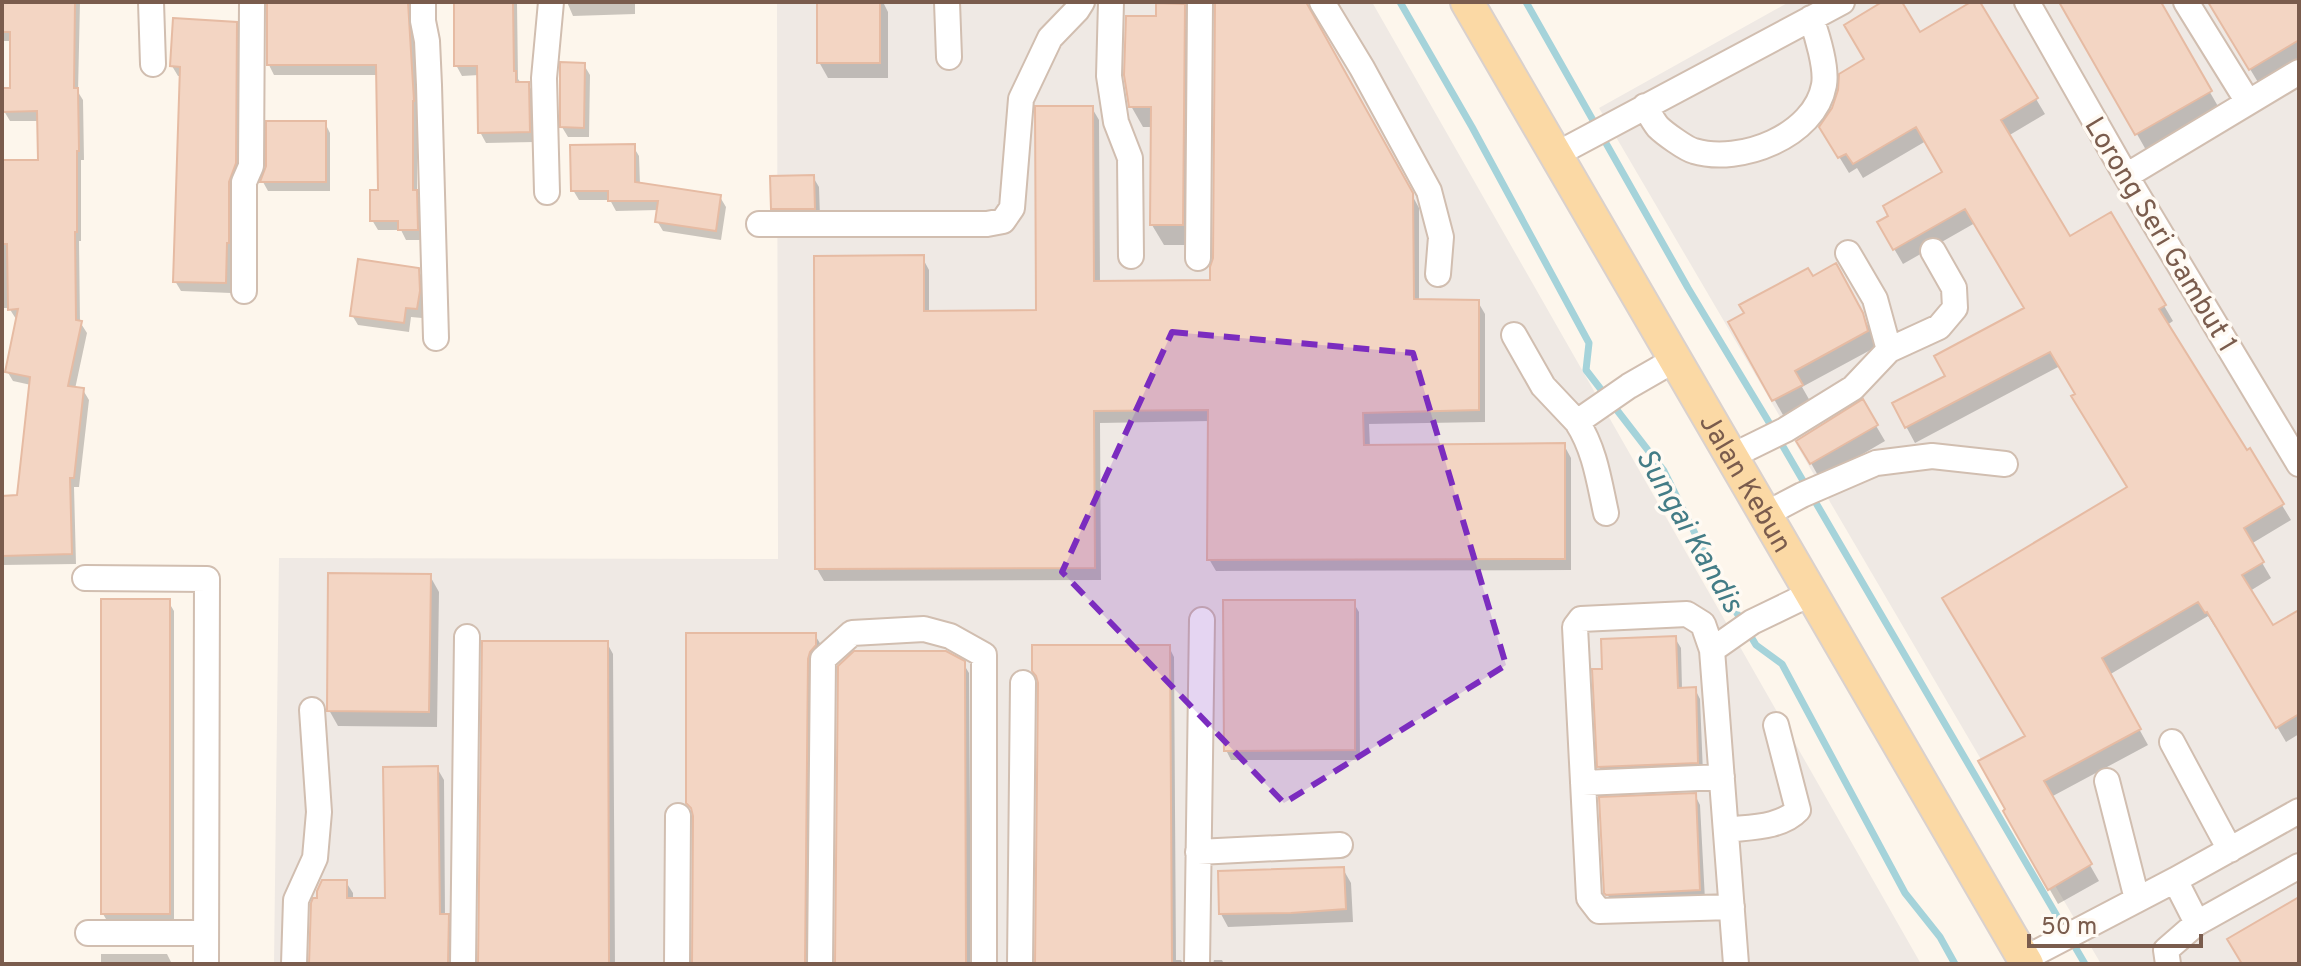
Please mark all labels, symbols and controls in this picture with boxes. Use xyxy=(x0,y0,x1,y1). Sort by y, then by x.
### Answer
street label: Lorong Seri Gambut 1 xyxy=(2075,111,2244,360)
street label: Jalan Kebun xyxy=(1690,408,1799,560)
water label: Sungai Kandis xyxy=(1626,442,1750,620)
scale bar xyxy=(2029,898,2201,948)
text: 50 m xyxy=(2041,913,2097,943)

